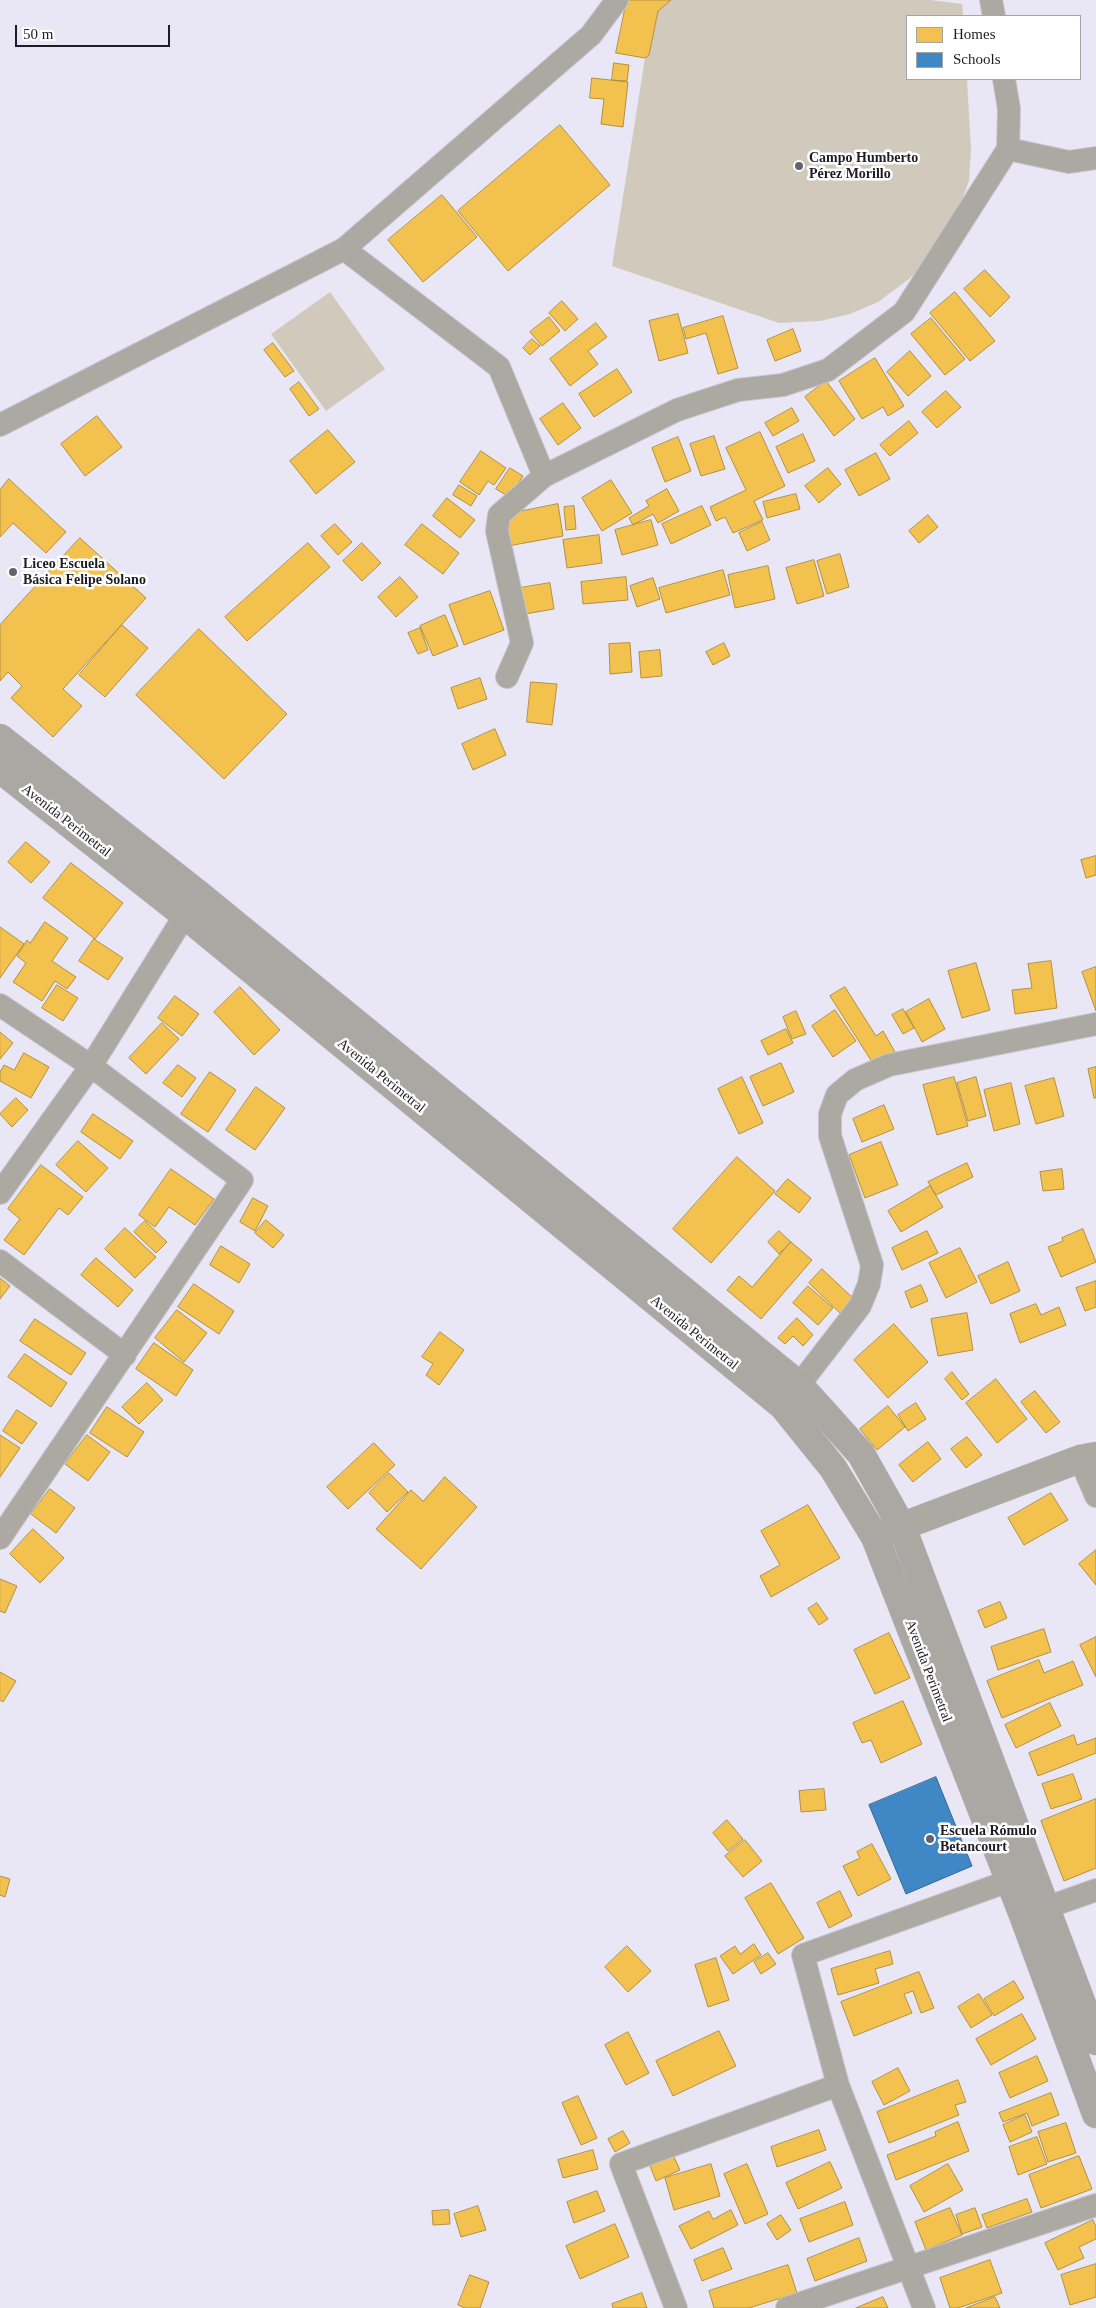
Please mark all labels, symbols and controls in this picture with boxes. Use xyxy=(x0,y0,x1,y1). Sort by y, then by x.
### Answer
scale bar xyxy=(18,15,172,47)
legend xyxy=(906,15,1081,80)
text: 50 m xyxy=(23,26,53,42)
text: Homes xyxy=(953,26,996,42)
text: Schools xyxy=(953,51,1001,67)
place label: Campo Humberto Pérez Morillo xyxy=(809,150,918,182)
marker: Campo Humberto Pérez Morillo xyxy=(793,160,805,172)
place label: Liceo Escuela Básica Felipe Solano xyxy=(23,556,146,588)
marker: Liceo Escuela Básica Felipe Solano xyxy=(7,566,19,578)
street label: Avenida Perimetral xyxy=(18,781,114,861)
street label: Avenida Perimetral xyxy=(334,1035,428,1117)
street label: Avenida Perimetral xyxy=(647,1292,741,1374)
street label: Avenida Perimetral xyxy=(901,1617,955,1725)
place label: Escuela Rómulo Betancourt xyxy=(940,1823,1037,1855)
marker: Escuela Rómulo Betancourt xyxy=(924,1833,936,1845)

